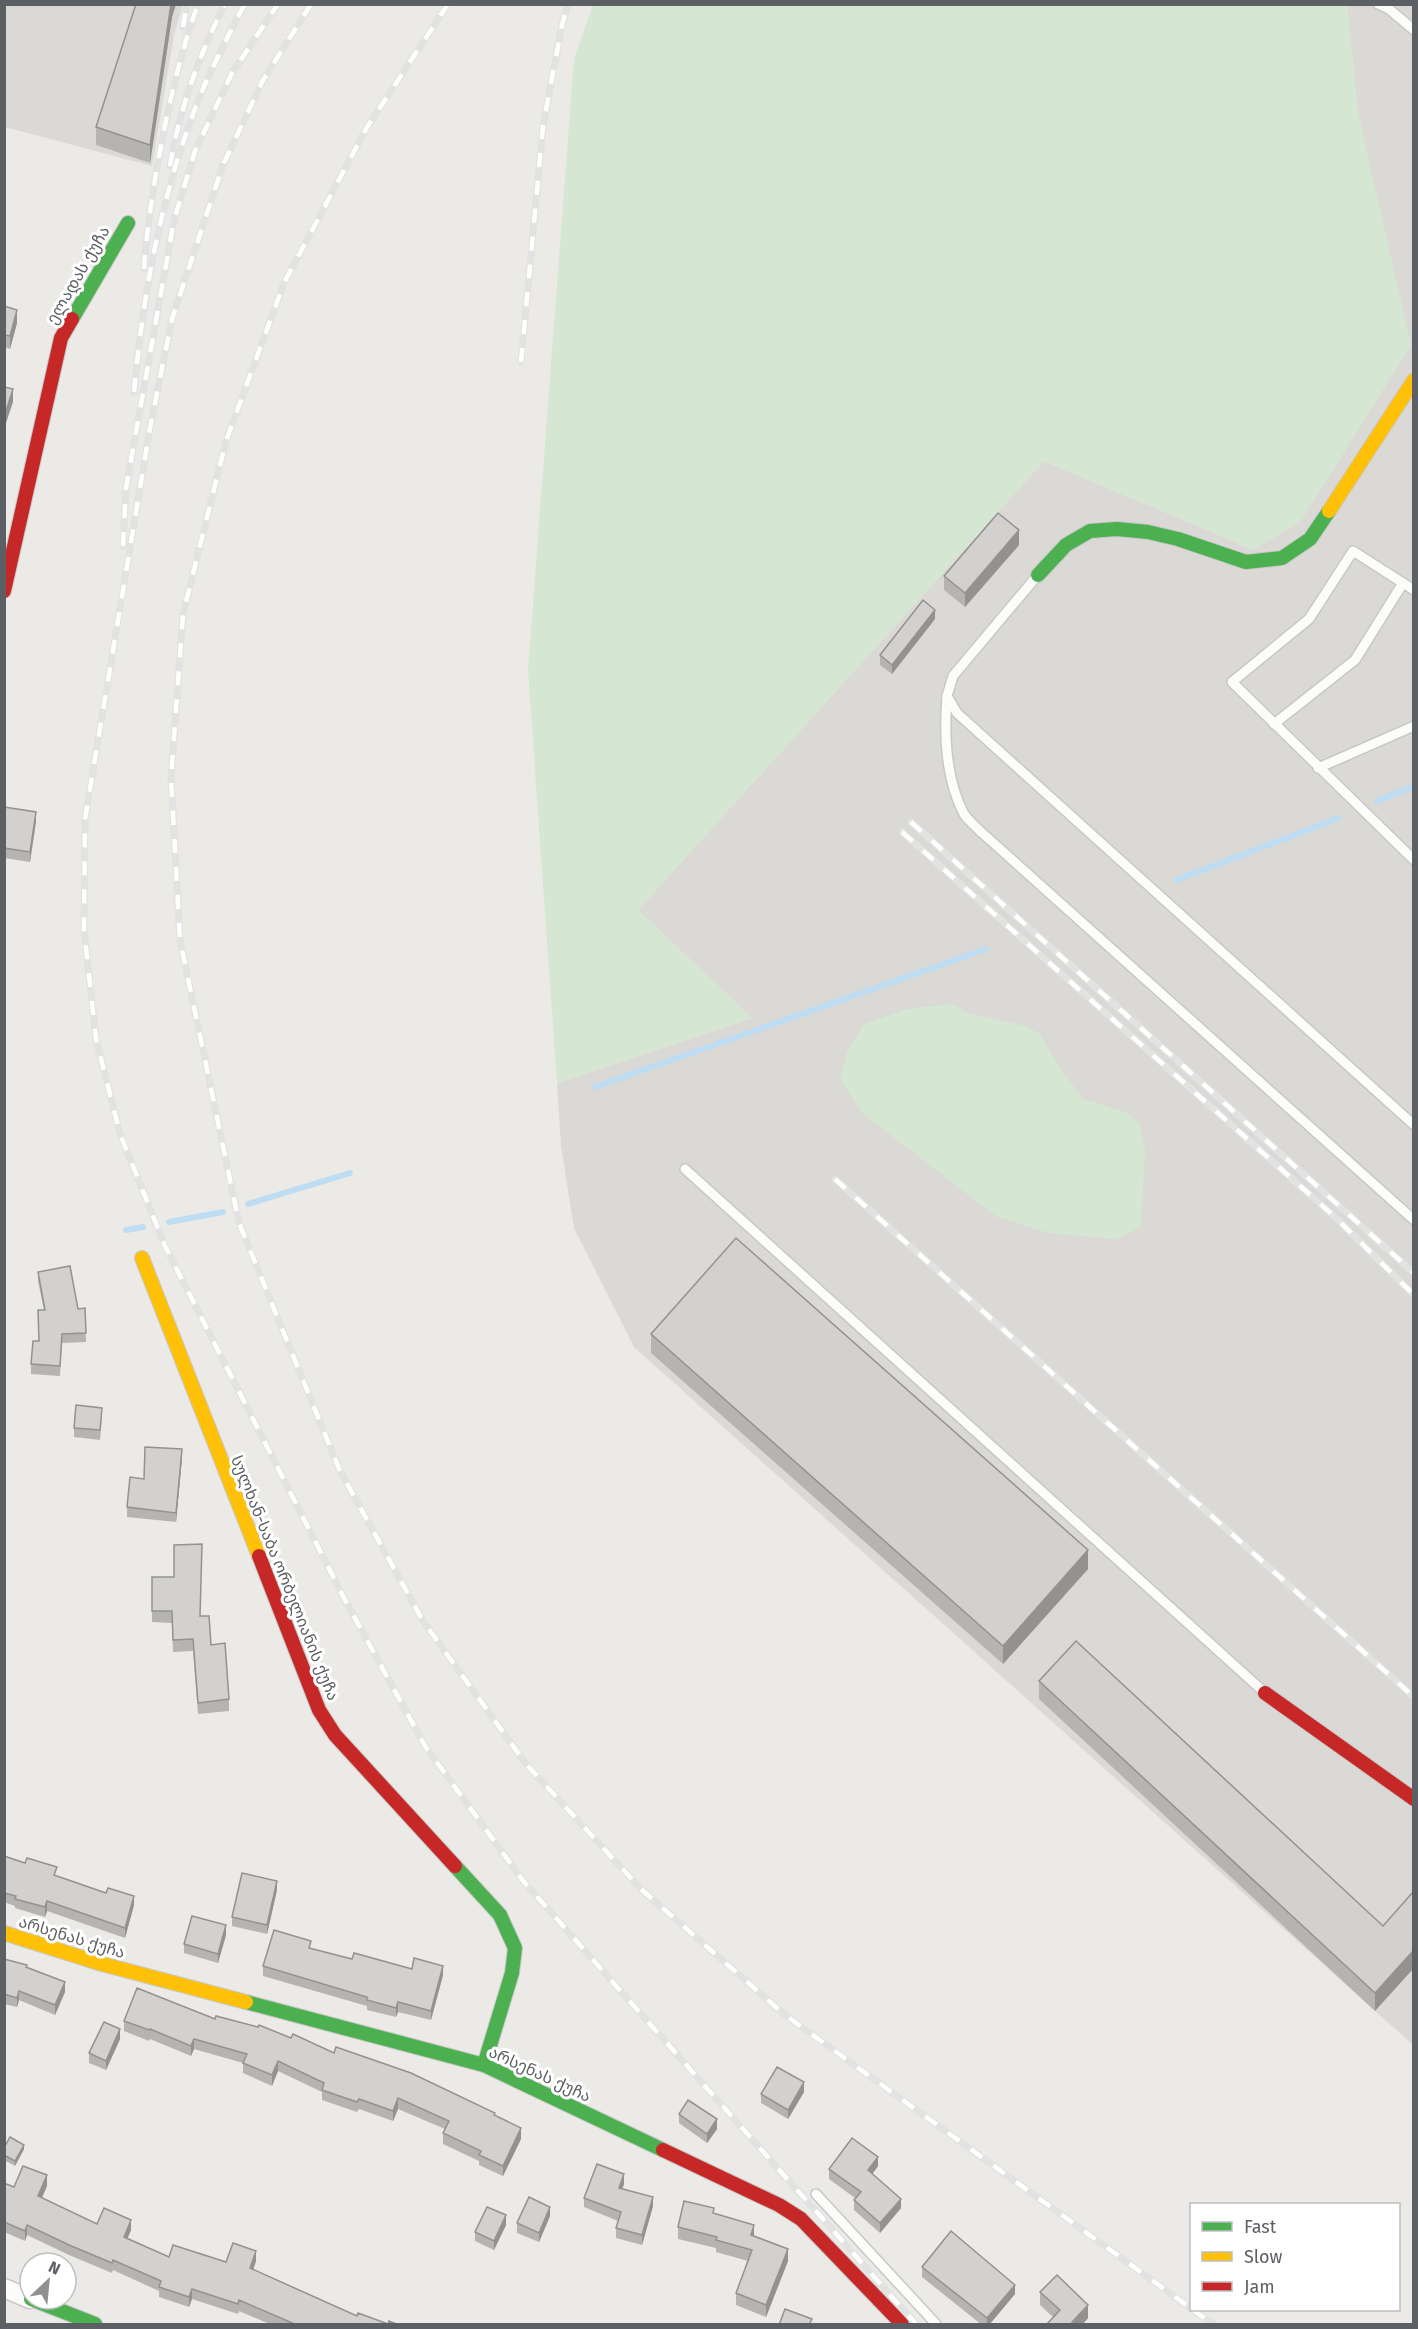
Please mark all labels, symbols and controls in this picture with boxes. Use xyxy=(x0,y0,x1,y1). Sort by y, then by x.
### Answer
street label: ელადას ქუჩა xyxy=(42,223,115,328)
street label: სულხან-საბა ორბელიანის ქუჩა xyxy=(226,1453,343,1704)
street label: არსენას ქუჩა xyxy=(17,1912,127,1962)
street label: არსენას ქუჩა xyxy=(486,2042,594,2106)
legend xyxy=(1190,2203,1400,2311)
text: Fast xyxy=(1244,2216,1277,2238)
text: Slow xyxy=(1244,2246,1283,2268)
north arrow xyxy=(18,2251,78,2311)
text: N xyxy=(45,2257,63,2279)
text: Jam xyxy=(1244,2276,1275,2298)

